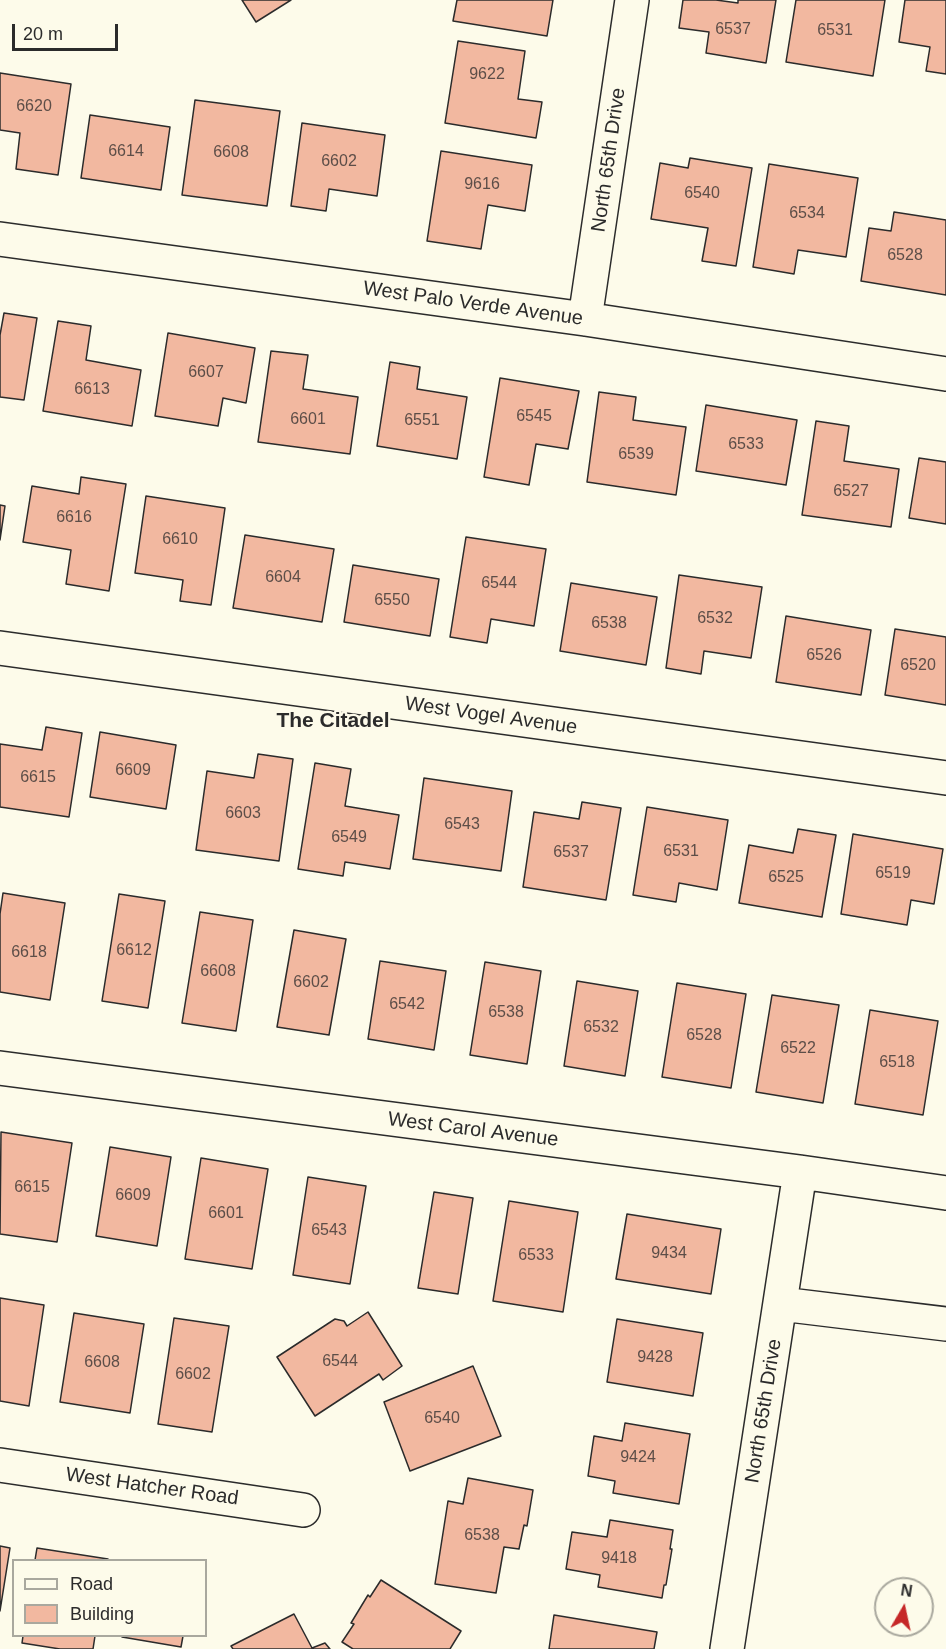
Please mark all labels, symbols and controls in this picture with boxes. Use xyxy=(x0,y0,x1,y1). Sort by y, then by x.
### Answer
scale bar xyxy=(15,12,122,50)
house number: 6537 xyxy=(715,20,751,40)
house number: 6531 xyxy=(817,21,853,41)
text: 20 m xyxy=(23,24,63,44)
house number: 9622 xyxy=(469,65,505,85)
street label: North 65th Drive xyxy=(587,86,631,234)
house number: 6620 xyxy=(16,97,52,117)
house number: 6614 xyxy=(108,142,144,162)
house number: 6608 xyxy=(213,143,249,163)
house number: 6602 xyxy=(321,152,357,172)
house number: 9616 xyxy=(464,175,500,195)
house number: 6540 xyxy=(684,184,720,204)
house number: 6534 xyxy=(789,204,825,224)
house number: 6528 xyxy=(887,246,923,266)
street label: West Palo Verde Avenue xyxy=(362,277,584,331)
house number: 6607 xyxy=(188,363,224,383)
house number: 6613 xyxy=(74,380,110,400)
house number: 6545 xyxy=(516,407,552,427)
house number: 6601 xyxy=(290,410,326,430)
house number: 6551 xyxy=(404,411,440,431)
house number: 6533 xyxy=(728,435,764,455)
house number: 6539 xyxy=(618,445,654,465)
house number: 6527 xyxy=(833,482,869,502)
house number: 6616 xyxy=(56,508,92,528)
house number: 6610 xyxy=(162,530,198,550)
house number: 6604 xyxy=(265,568,301,588)
house number: 6544 xyxy=(481,574,517,594)
house number: 6550 xyxy=(374,591,410,611)
house number: 6532 xyxy=(697,609,733,629)
house number: 6538 xyxy=(591,614,627,634)
house number: 6526 xyxy=(806,646,842,666)
house number: 6520 xyxy=(900,656,936,676)
street label: West Vogel Avenue xyxy=(403,692,579,740)
district label: The Citadel xyxy=(276,708,390,734)
house number: 6609 xyxy=(115,761,151,781)
house number: 6615 xyxy=(20,768,56,788)
house number: 6603 xyxy=(225,804,261,824)
house number: 6543 xyxy=(444,815,480,835)
house number: 6549 xyxy=(331,828,367,848)
house number: 6531 xyxy=(663,842,699,862)
house number: 6537 xyxy=(553,843,589,863)
house number: 6519 xyxy=(875,864,911,884)
house number: 6525 xyxy=(768,868,804,888)
house number: 6612 xyxy=(116,941,152,961)
house number: 6618 xyxy=(11,943,47,963)
house number: 6608 xyxy=(200,962,236,982)
house number: 6602 xyxy=(293,973,329,993)
house number: 6542 xyxy=(389,995,425,1015)
house number: 6538 xyxy=(488,1003,524,1023)
house number: 6532 xyxy=(583,1018,619,1038)
house number: 6528 xyxy=(686,1026,722,1046)
house number: 6522 xyxy=(780,1039,816,1059)
house number: 6518 xyxy=(879,1053,915,1073)
street label: West Carol Avenue xyxy=(386,1108,560,1152)
house number: 6615 xyxy=(14,1178,50,1198)
house number: 6609 xyxy=(115,1186,151,1206)
house number: 6601 xyxy=(208,1204,244,1224)
house number: 6543 xyxy=(311,1221,347,1241)
house number: 9434 xyxy=(651,1244,687,1264)
house number: 6533 xyxy=(518,1246,554,1266)
street label: North 65th Drive xyxy=(741,1337,787,1485)
house number: 9428 xyxy=(637,1348,673,1368)
house number: 6544 xyxy=(322,1352,358,1372)
house number: 6608 xyxy=(84,1353,120,1373)
house number: 6602 xyxy=(175,1365,211,1385)
house number: 6540 xyxy=(424,1409,460,1429)
house number: 9424 xyxy=(620,1448,656,1468)
street label: West Hatcher Road xyxy=(64,1463,240,1511)
house number: 6538 xyxy=(464,1526,500,1546)
house number: 9418 xyxy=(601,1549,637,1569)
legend xyxy=(12,1559,207,1637)
text: Road xyxy=(70,1574,113,1594)
north arrow xyxy=(874,1577,934,1637)
text: N xyxy=(900,1581,914,1600)
text: Building xyxy=(70,1604,134,1624)

